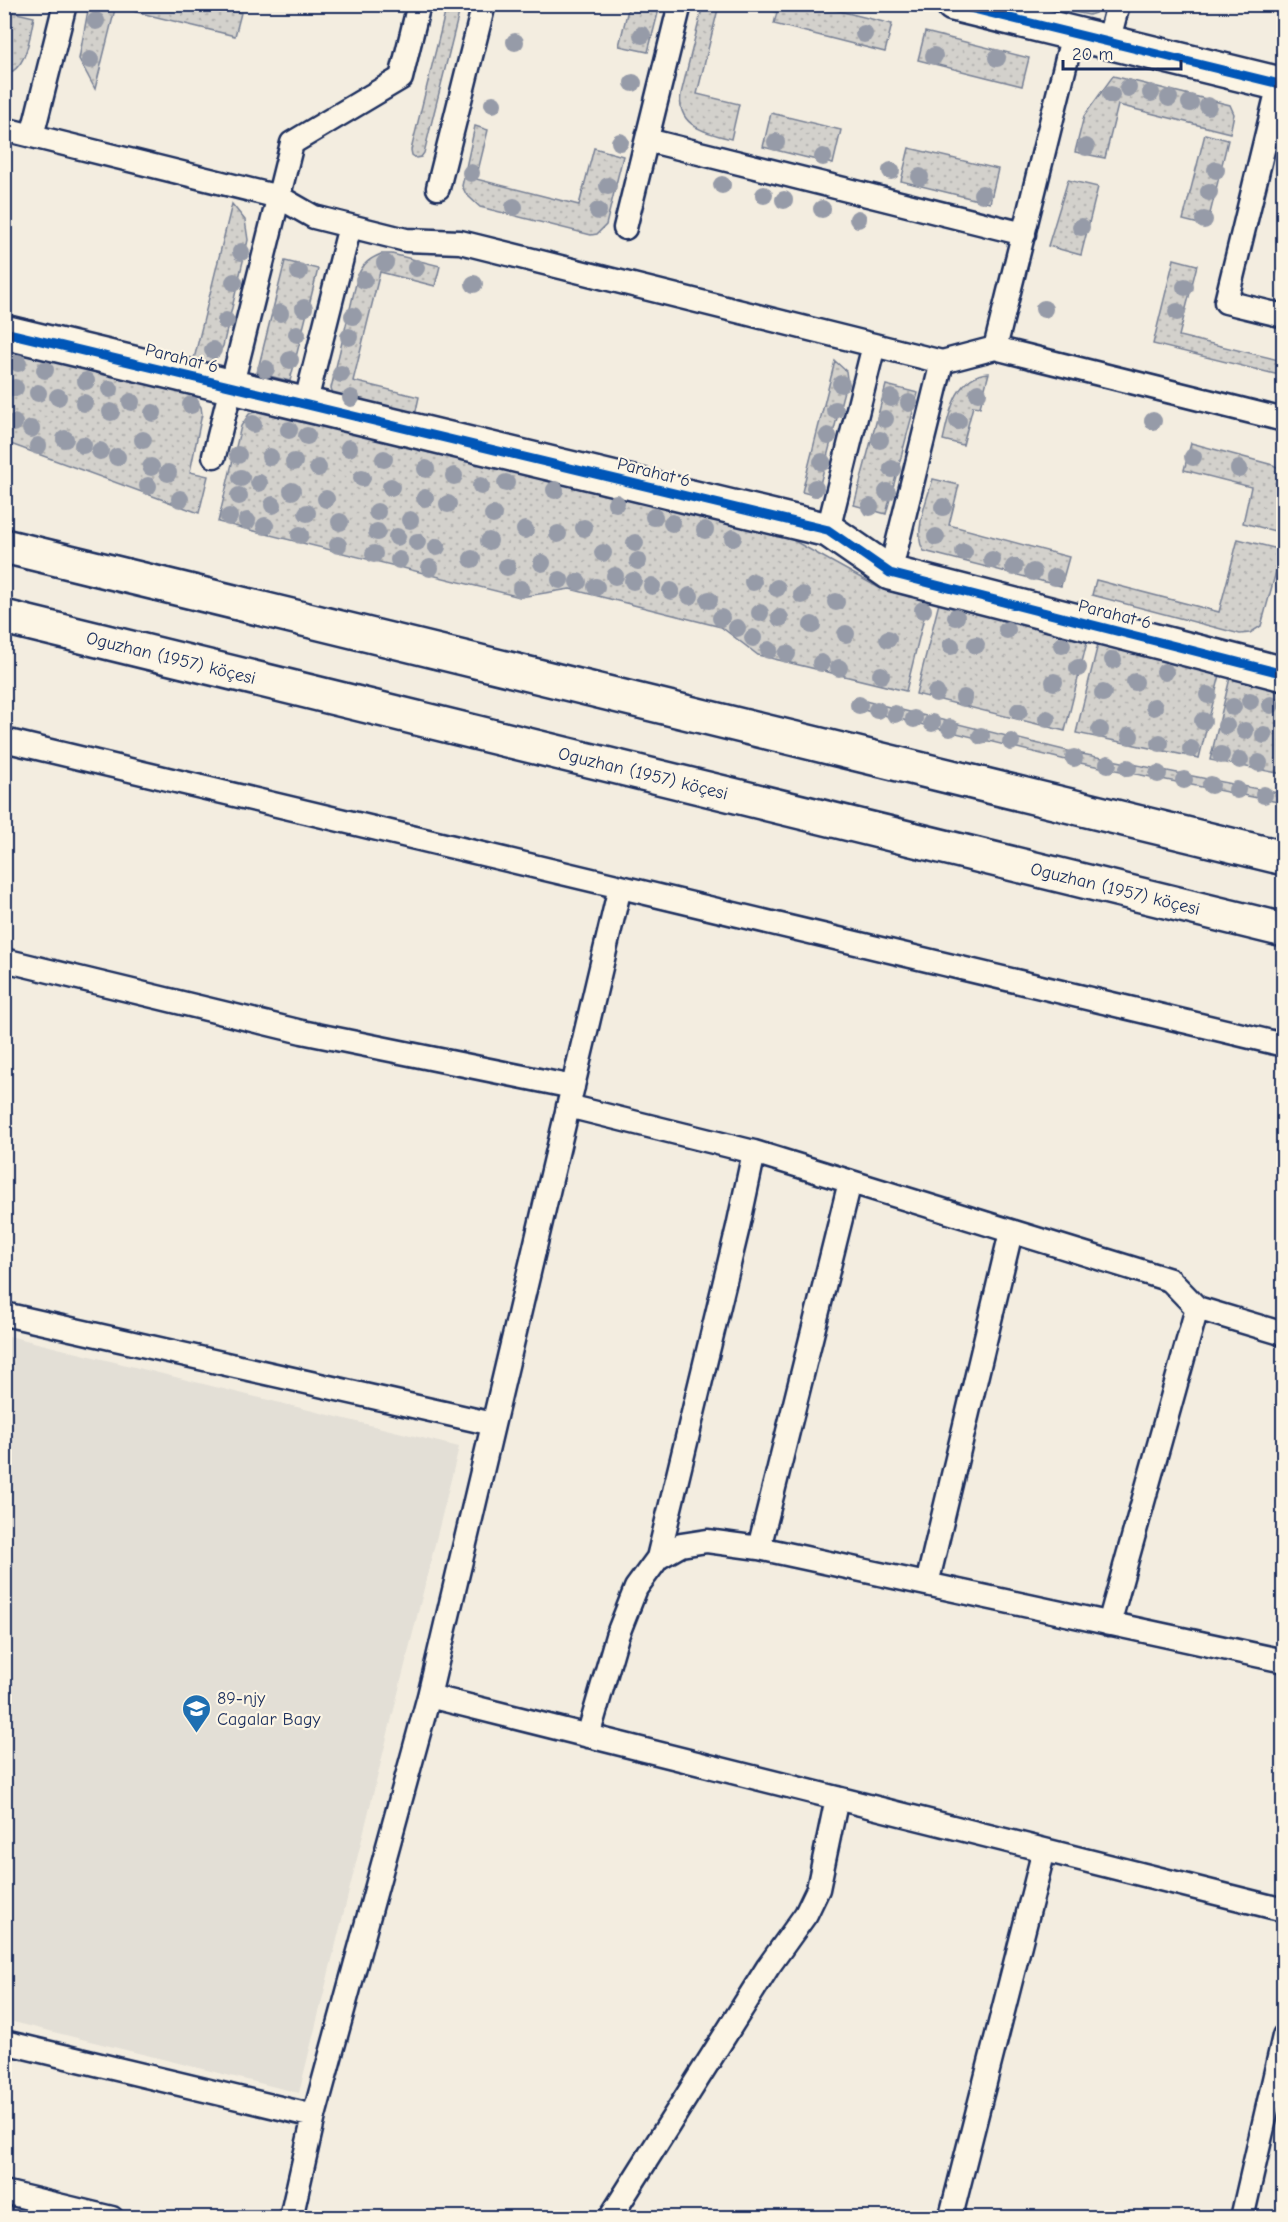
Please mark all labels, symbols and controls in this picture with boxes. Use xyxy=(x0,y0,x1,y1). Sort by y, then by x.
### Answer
scale bar xyxy=(1063,33,1182,71)
text: 20 m xyxy=(1072,44,1113,65)
street label: Parahat 6 xyxy=(143,339,221,378)
street label: Parahat 6 xyxy=(615,453,693,492)
street label: Parahat 6 xyxy=(1076,595,1154,634)
street label: Oguzhan (1957) köçesi xyxy=(84,628,258,689)
street label: Oguzhan (1957) köçesi xyxy=(556,743,730,805)
street label: Oguzhan (1957) köçesi xyxy=(1028,858,1202,920)
place label: 89-njy Cagalar Bagy xyxy=(217,1688,322,1730)
school or university icon: 89-njy Cagalar Bagy xyxy=(180,1692,212,1734)

